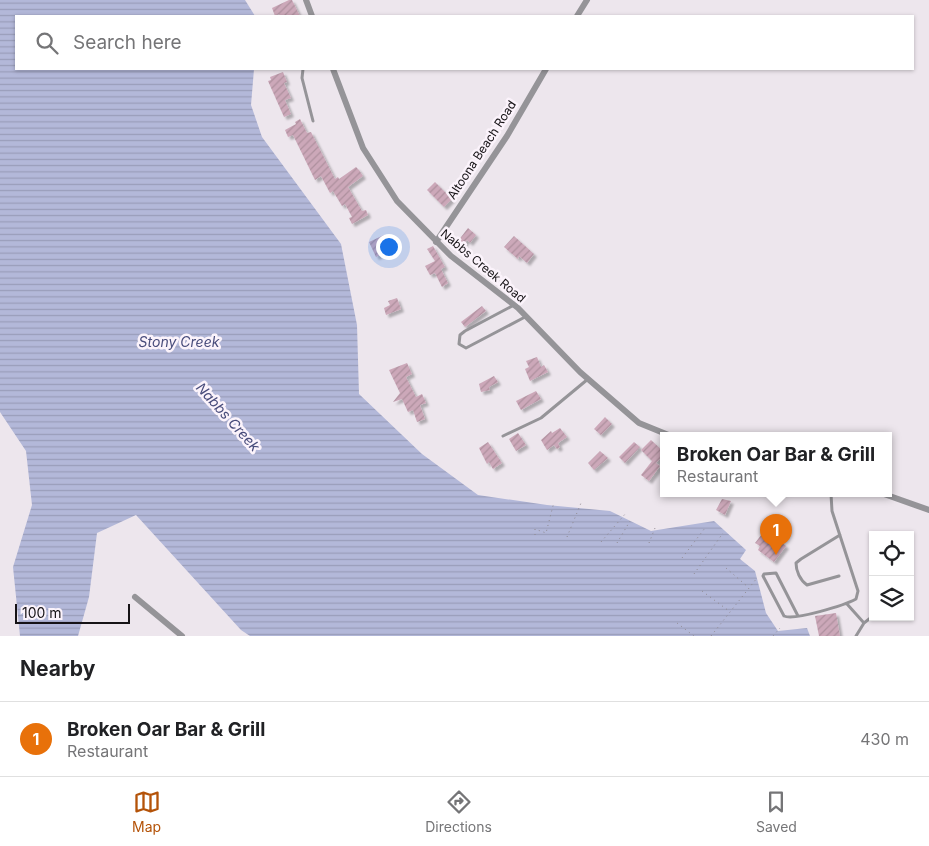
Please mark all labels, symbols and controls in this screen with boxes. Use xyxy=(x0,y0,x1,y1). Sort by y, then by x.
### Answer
search box xyxy=(15,15,914,70)
icon: search xyxy=(33,29,61,57)
text: Search here xyxy=(73,31,182,54)
street label: Altoona Beach Road xyxy=(444,98,519,202)
street label: Nabbs Creek Road xyxy=(438,226,529,305)
your location xyxy=(376,234,402,260)
water label: Stony Creek xyxy=(139,333,220,350)
water label: Nabbs Creek xyxy=(193,379,264,455)
popup xyxy=(660,432,892,497)
text: Broken Oar Bar & Grill xyxy=(677,443,875,466)
text: Restaurant xyxy=(677,466,758,486)
pin: 1 xyxy=(760,514,792,555)
map controls xyxy=(869,531,914,621)
button: locate xyxy=(869,531,914,576)
button: layers xyxy=(869,576,914,621)
scale bar xyxy=(15,601,130,624)
text: 100 m xyxy=(22,604,62,621)
text: Nearby xyxy=(20,656,95,681)
text: Broken Oar Bar & Grill xyxy=(67,718,265,741)
text: 1 xyxy=(33,729,39,749)
text: 430 m xyxy=(860,729,909,749)
text: Restaurant xyxy=(67,741,148,761)
tab: Map xyxy=(132,788,161,835)
tab: Directions xyxy=(425,788,492,835)
tab: Saved xyxy=(756,788,797,835)

